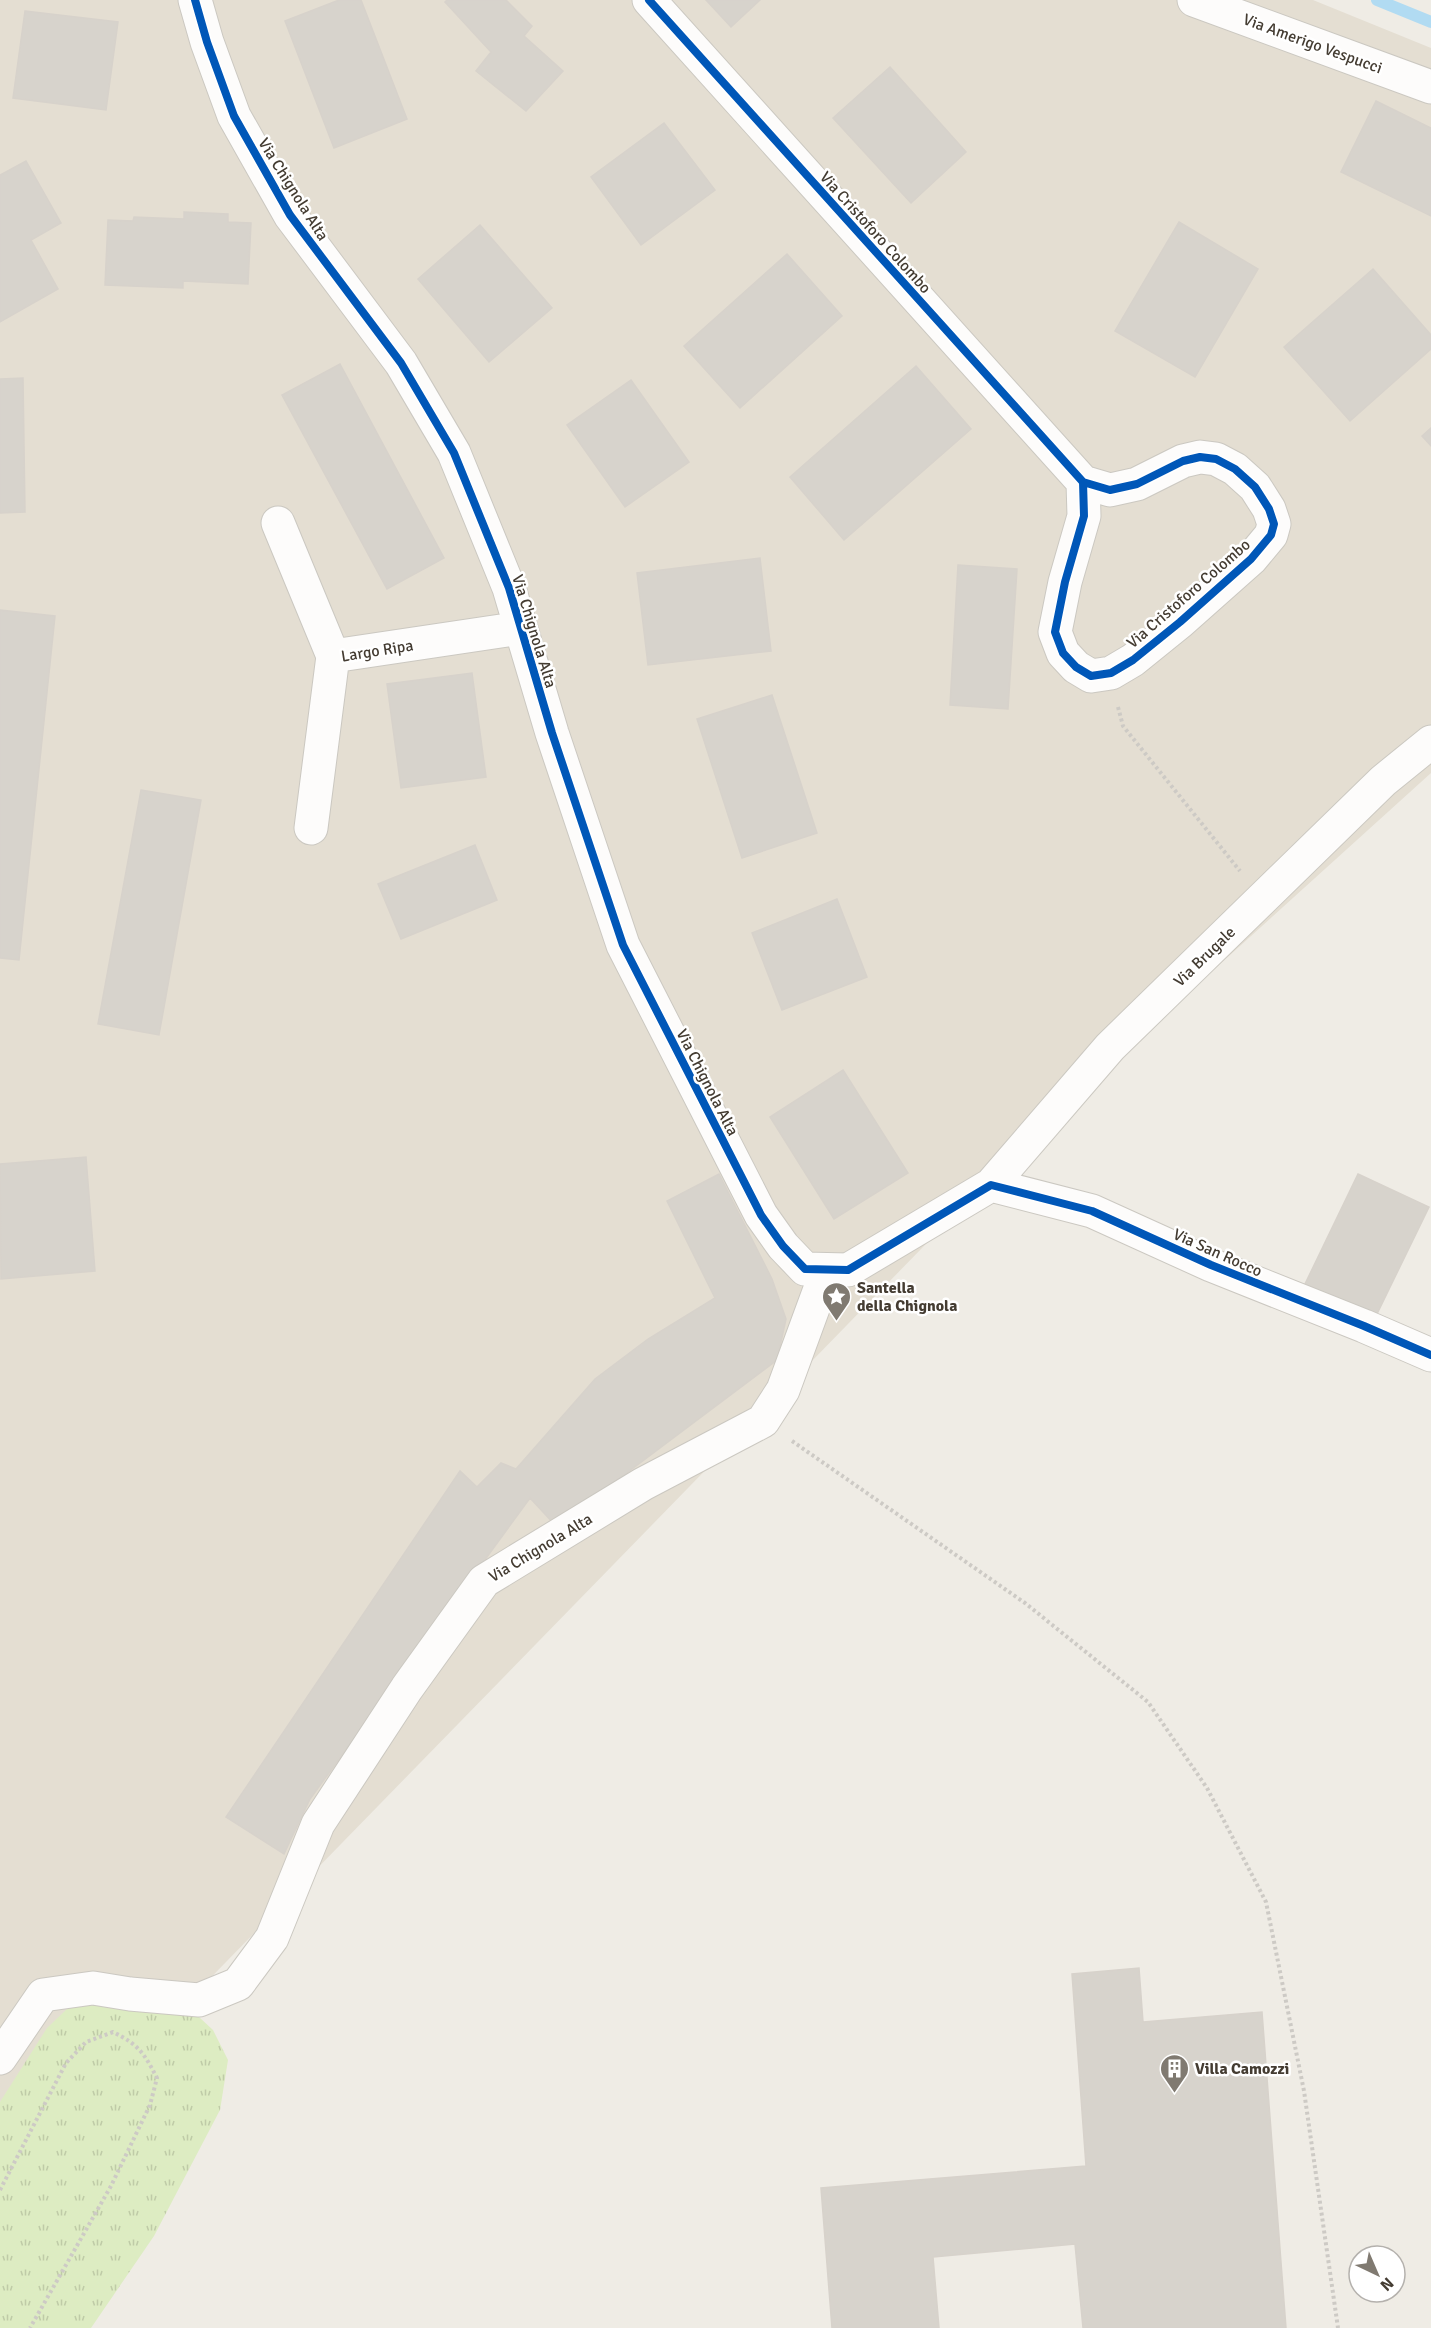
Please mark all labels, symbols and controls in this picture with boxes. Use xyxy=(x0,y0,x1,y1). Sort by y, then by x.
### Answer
street label: Via Amerigo Vespucci xyxy=(1240,9,1385,78)
street label: Via Chignola Alta xyxy=(254,134,333,245)
street label: Via Cristoforo Colombo xyxy=(815,168,935,298)
street label: Via Cristoforo Colombo xyxy=(1123,535,1255,653)
street label: Via Chignola Alta xyxy=(507,572,561,690)
street label: Largo Ripa xyxy=(340,635,415,667)
street label: Via Brugale xyxy=(1170,922,1240,991)
street label: Via Chignola Alta xyxy=(672,1026,743,1139)
street label: Via San Rocco xyxy=(1170,1224,1265,1281)
place label: Santella della Chignola xyxy=(857,1278,957,1316)
place icon: Santella della Chignola xyxy=(820,1280,852,1322)
street label: Via Chignola Alta xyxy=(485,1509,596,1587)
building icon: Villa Camozzi xyxy=(1158,2052,1190,2094)
place label: Villa Camozzi xyxy=(1195,2059,1289,2079)
north arrow xyxy=(1347,2244,1407,2304)
text: N xyxy=(1376,2273,1398,2295)

